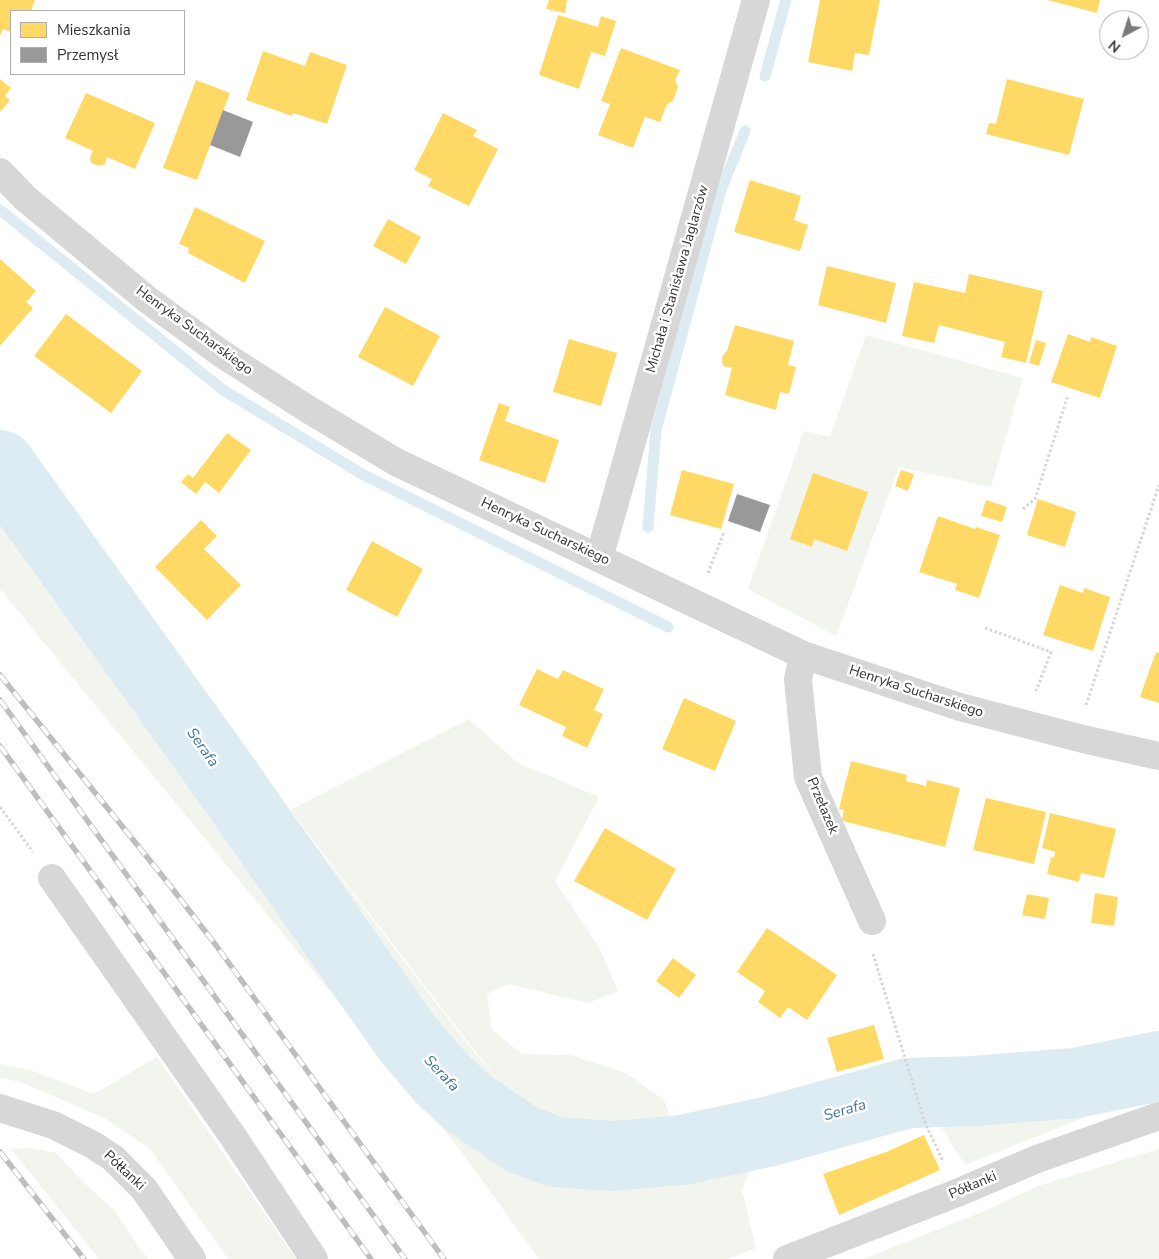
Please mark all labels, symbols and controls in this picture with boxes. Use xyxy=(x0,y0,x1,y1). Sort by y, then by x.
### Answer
legend xyxy=(10,10,185,75)
north arrow xyxy=(1099,10,1149,60)
text: Mieszkania xyxy=(57,20,131,40)
text: N xyxy=(1105,35,1125,57)
text: Przemysł xyxy=(57,45,119,65)
street label: Michała i Stanisława Jaglarzów xyxy=(643,183,713,375)
street label: Henryka Sucharskiego xyxy=(132,283,256,379)
street label: Henryka Sucharskiego xyxy=(478,495,612,569)
street label: Henryka Sucharskiego xyxy=(847,662,985,722)
water label: Serafa xyxy=(182,725,222,771)
street label: Przełazek xyxy=(803,775,841,837)
water label: Serafa xyxy=(420,1052,462,1096)
water label: Serafa xyxy=(822,1096,868,1126)
street label: Półłanki xyxy=(100,1148,148,1194)
street label: Półłanki xyxy=(947,1168,999,1204)

